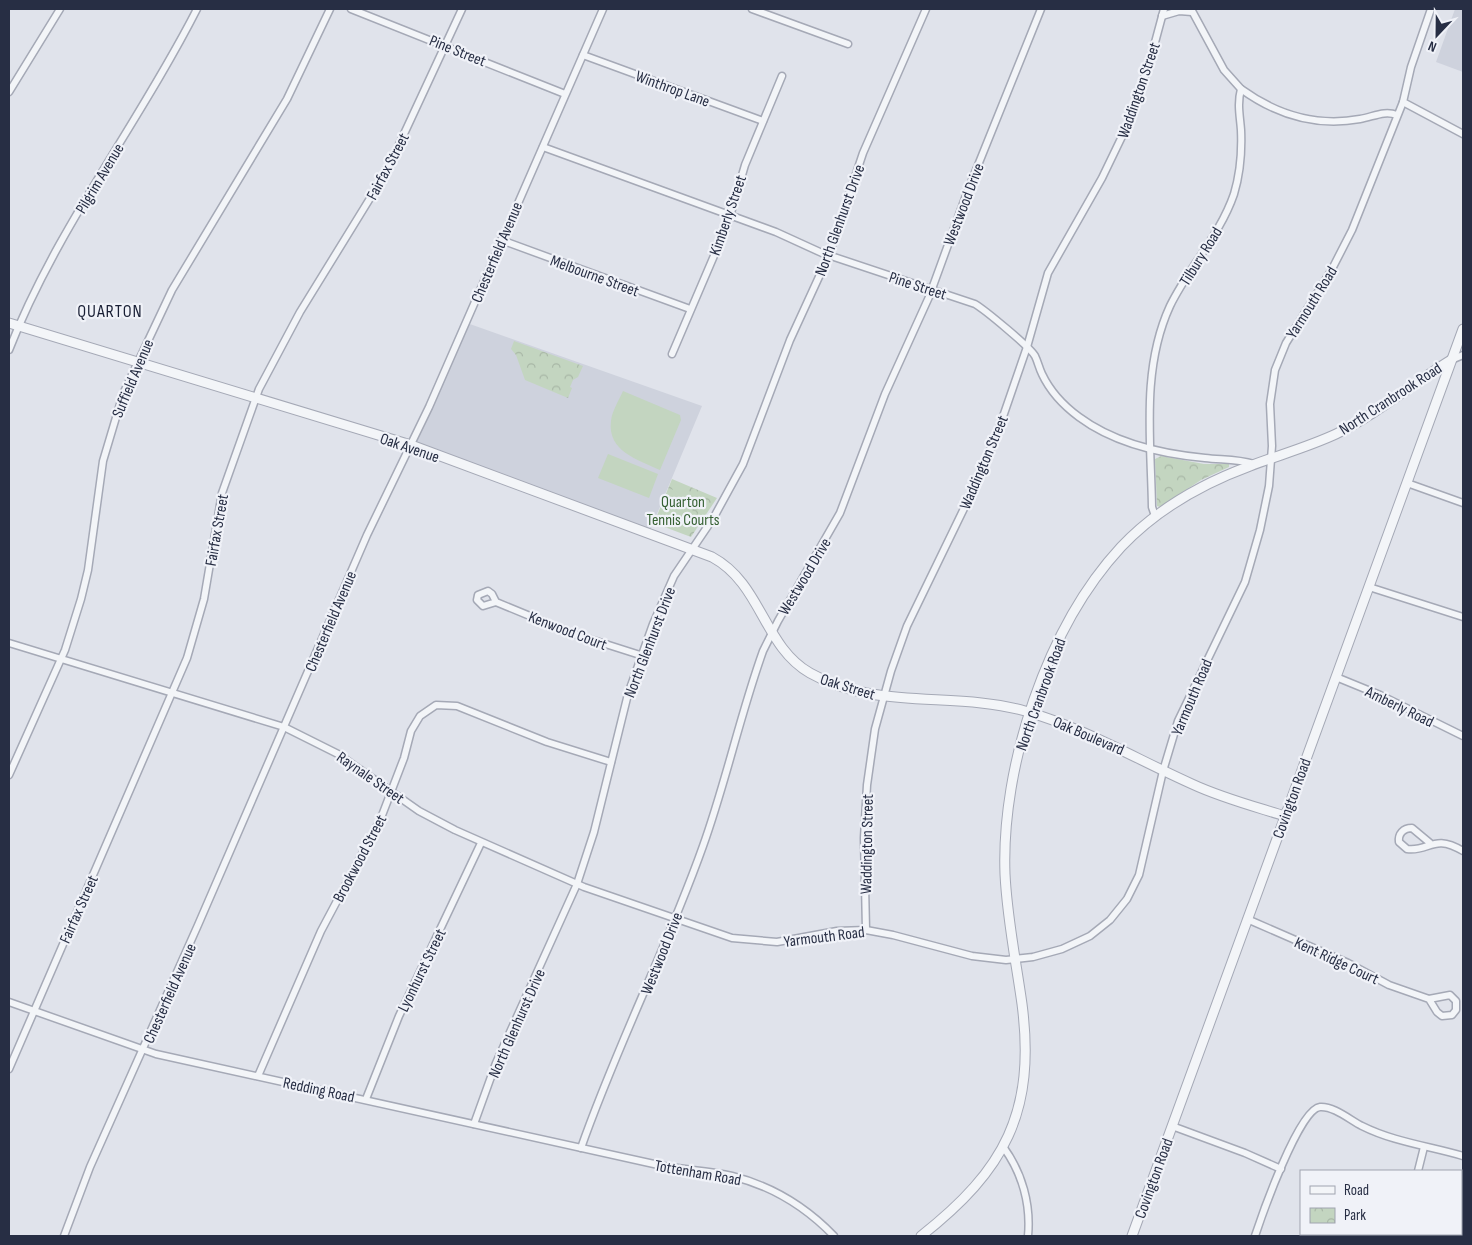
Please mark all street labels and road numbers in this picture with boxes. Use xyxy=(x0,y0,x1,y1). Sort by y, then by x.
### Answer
street label: Pine Street xyxy=(426,31,489,71)
street label: Waddington Street xyxy=(1114,40,1165,141)
street label: Winthrop Lane xyxy=(633,67,712,112)
street label: Fairfax Street xyxy=(363,130,414,203)
street label: Pilgrim Avenue xyxy=(72,140,129,217)
street label: Westwood Drive xyxy=(940,161,989,248)
street label: North Glenhurst Drive xyxy=(811,162,869,279)
street label: Kimberly Street xyxy=(706,173,751,258)
street label: Chesterfield Avenue xyxy=(468,199,527,306)
street label: Tilbury Road xyxy=(1176,224,1227,290)
street label: Melbourne Street xyxy=(548,252,642,301)
street label: Yarmouth Road xyxy=(1283,263,1342,342)
street label: Pine Street xyxy=(886,268,949,305)
street label: Suffield Avenue xyxy=(108,336,158,421)
street label: North Cranbrook Road xyxy=(1336,359,1446,439)
street label: Waddington Street xyxy=(956,413,1013,512)
street label: Oak Avenue xyxy=(377,429,442,467)
street label: Fairfax Street xyxy=(202,493,233,568)
street label: Westwood Drive xyxy=(775,535,836,619)
street label: Chesterfield Avenue xyxy=(302,568,361,675)
street label: North Glenhurst Drive xyxy=(621,584,680,701)
street label: Kenwood Court xyxy=(526,608,609,655)
street label: North Cranbrook Road xyxy=(1012,636,1071,753)
street label: Yarmouth Road xyxy=(1168,656,1217,739)
street label: Oak Street xyxy=(818,670,877,705)
street label: Amberly Road xyxy=(1361,682,1437,732)
street label: Oak Boulevard xyxy=(1050,713,1127,760)
street label: Raynale Street xyxy=(333,748,408,808)
street label: Covington Road xyxy=(1269,756,1316,841)
street label: Waddington Street xyxy=(857,794,878,894)
street label: Brookwood Street xyxy=(329,812,391,906)
street label: Fairfax Street xyxy=(56,872,103,947)
street label: Westwood Drive xyxy=(637,910,687,997)
street label: Yarmouth Road xyxy=(783,923,866,952)
street label: Lyonhurst Street xyxy=(394,926,451,1015)
street label: Kent Ridge Court xyxy=(1291,934,1382,989)
street label: Chesterfield Avenue xyxy=(140,941,201,1047)
street label: North Glenhurst Drive xyxy=(485,966,550,1081)
street label: Redding Road xyxy=(281,1074,356,1107)
street label: Covington Road xyxy=(1131,1136,1178,1221)
street label: Tottenham Road xyxy=(653,1157,742,1190)

